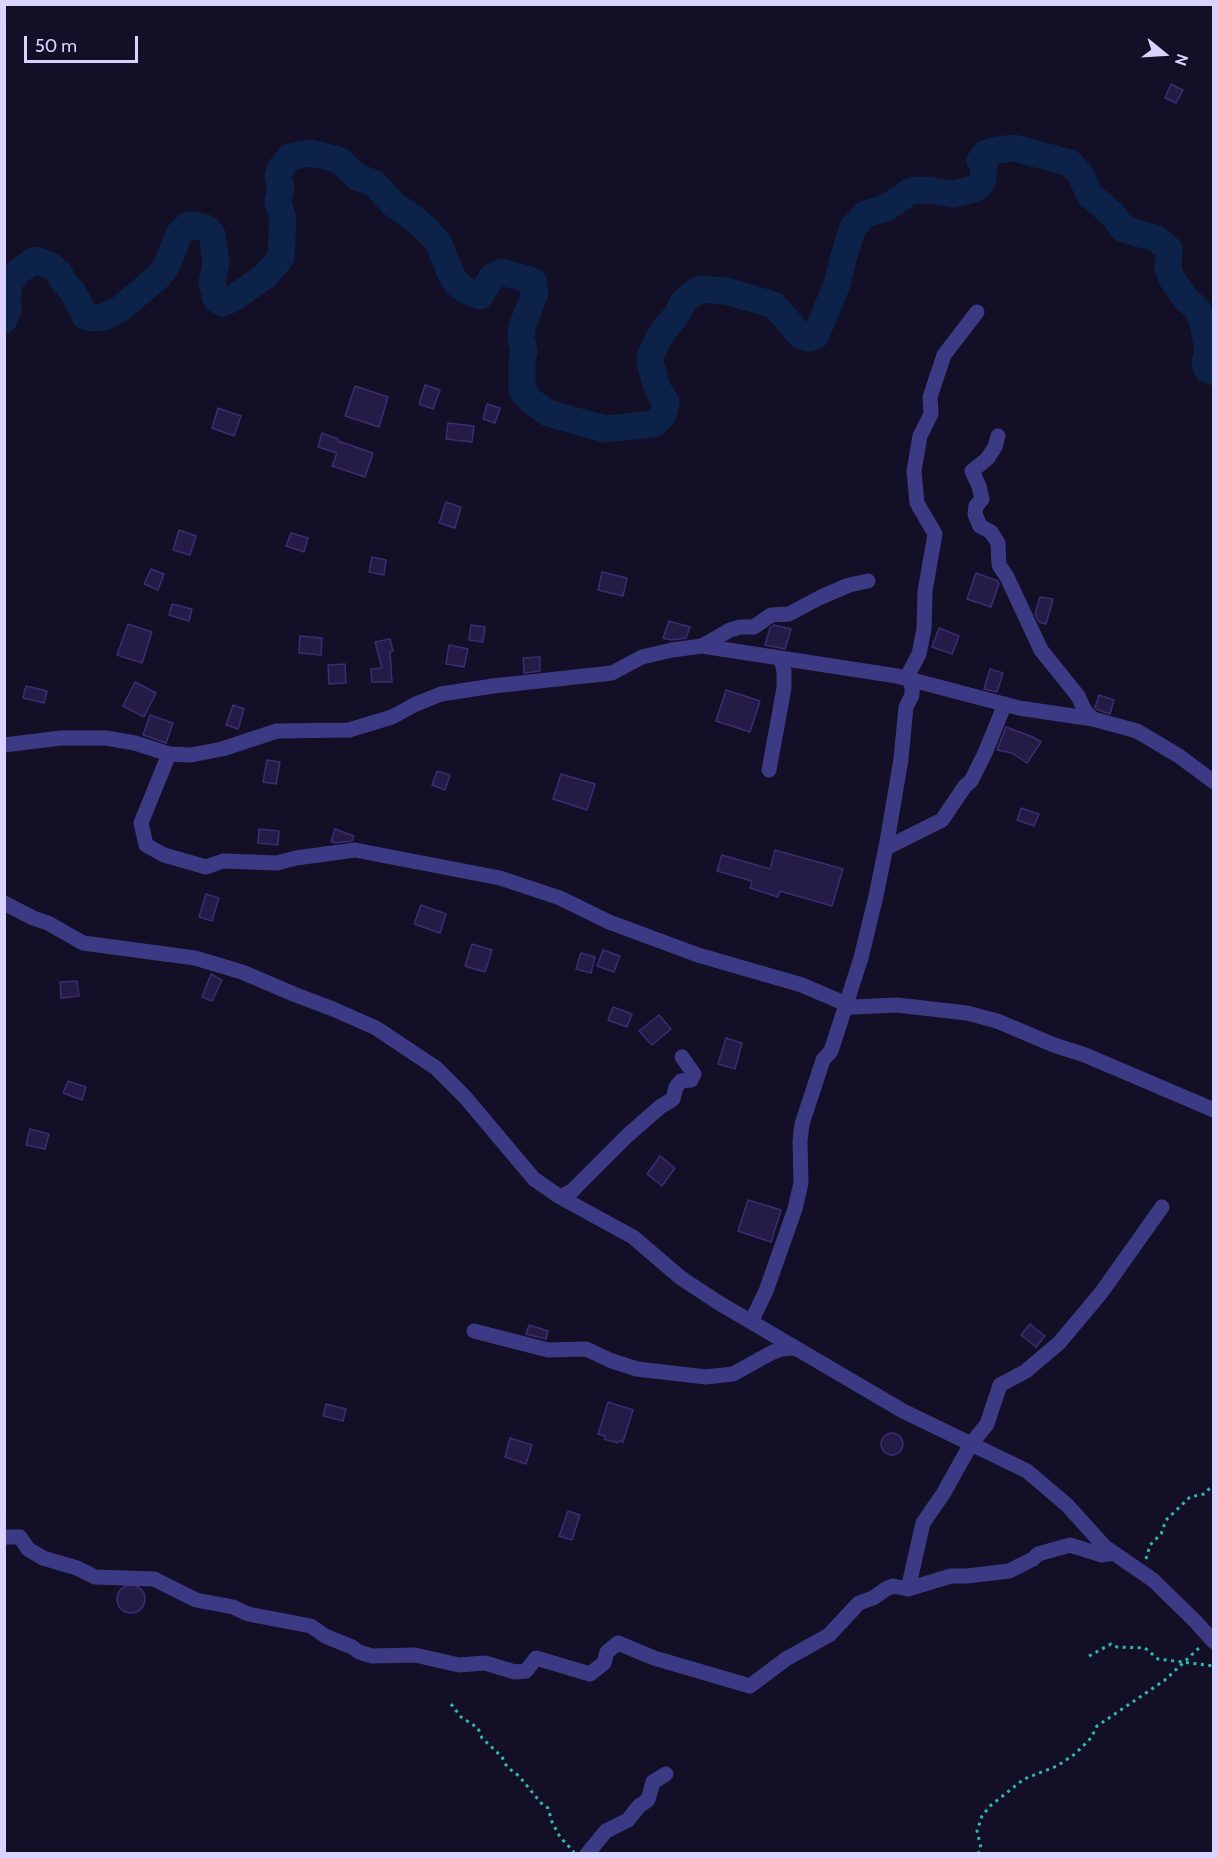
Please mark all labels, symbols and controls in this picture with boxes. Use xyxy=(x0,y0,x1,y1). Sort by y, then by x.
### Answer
scale bar xyxy=(27,24,141,62)
north arrow xyxy=(1134,24,1194,84)
text: 50 m xyxy=(35,35,77,57)
text: N xyxy=(1171,51,1192,68)

